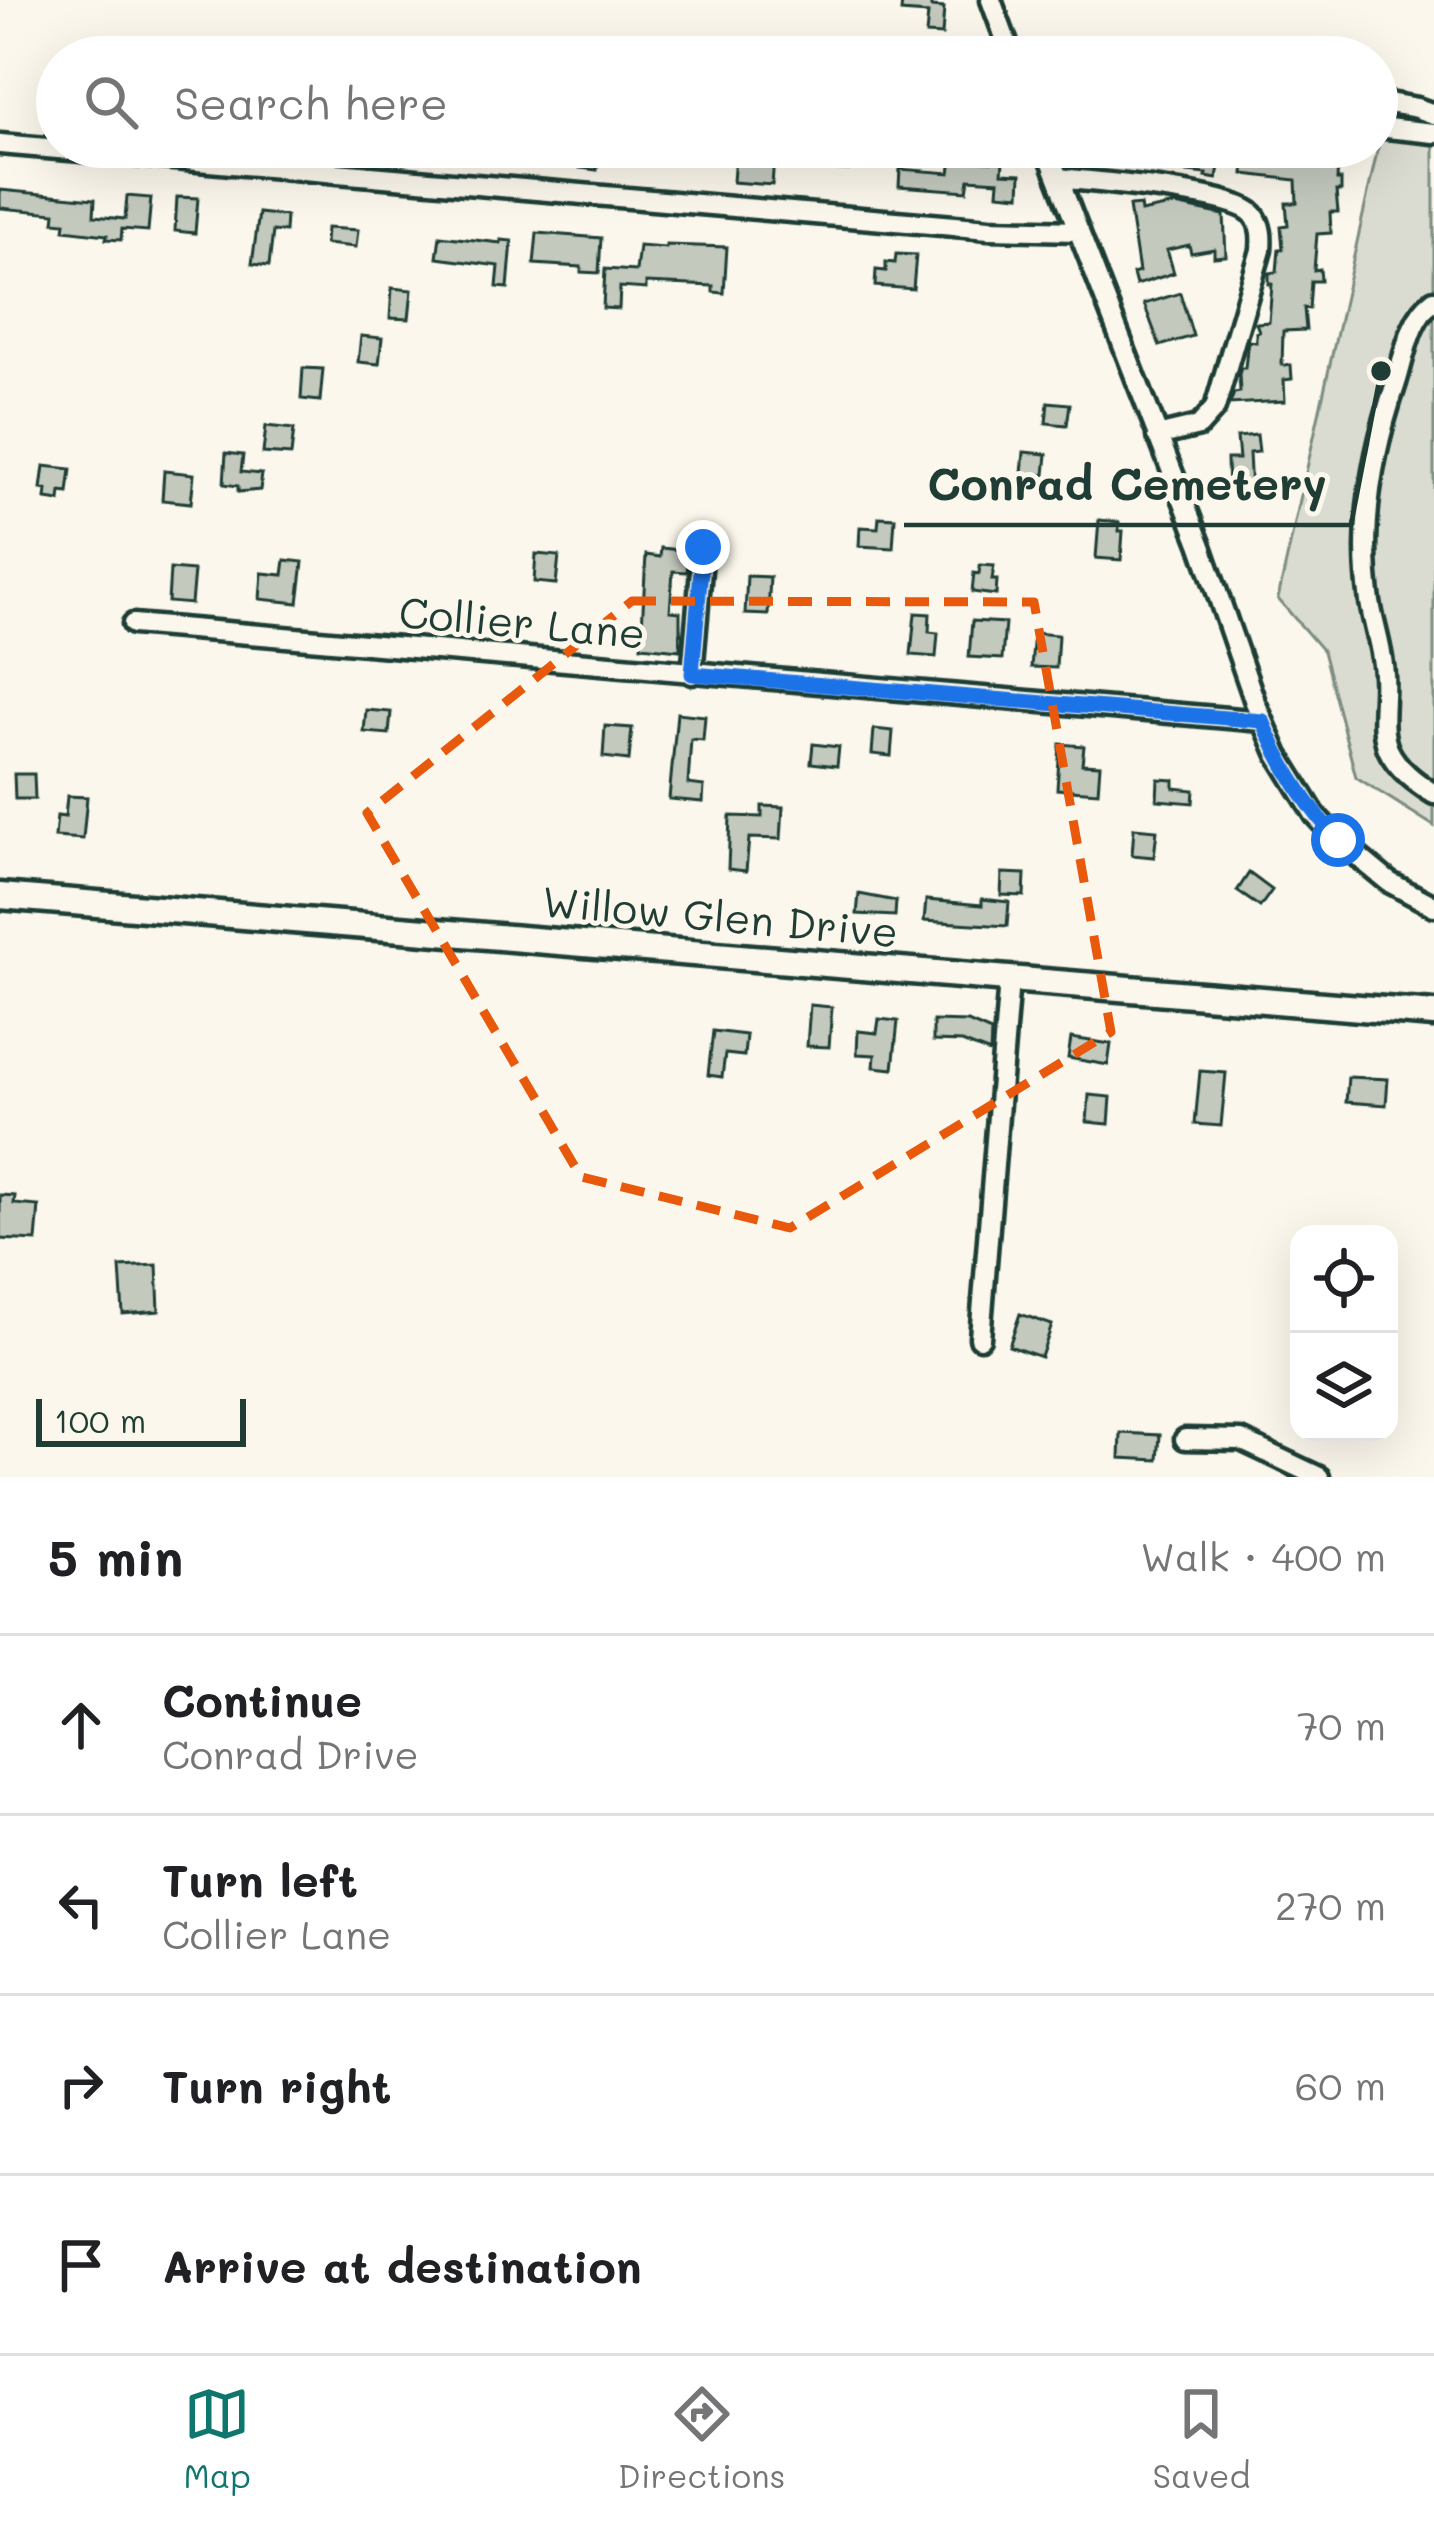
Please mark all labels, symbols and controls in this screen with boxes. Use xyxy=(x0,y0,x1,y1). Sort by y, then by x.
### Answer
search box xyxy=(36,36,1398,168)
icon: search xyxy=(78,69,144,135)
text: Search here xyxy=(174,73,448,131)
callout: Conrad Cemetery xyxy=(904,444,1351,525)
text: Conrad Cemetery xyxy=(927,453,1327,512)
route end xyxy=(676,520,730,574)
street label: Collier Lane xyxy=(397,583,648,660)
route start xyxy=(1311,813,1365,867)
street label: Willow Glen Drive xyxy=(540,873,900,958)
map controls xyxy=(1290,1225,1398,1441)
button: locate xyxy=(1290,1225,1398,1333)
button: layers xyxy=(1290,1333,1398,1441)
scale bar xyxy=(36,1393,246,1446)
text: 100 m xyxy=(54,1398,146,1441)
text: 5 min xyxy=(48,1522,183,1589)
text: Walk · 400 m xyxy=(1140,1530,1386,1581)
text: Continue xyxy=(162,1670,362,1728)
icon: ahead xyxy=(48,1692,114,1758)
text: 70 m xyxy=(1297,1699,1386,1750)
text: Conrad Drive xyxy=(162,1728,419,1779)
text: Turn left xyxy=(162,1850,358,1908)
icon: left xyxy=(48,1872,114,1938)
text: 270 m xyxy=(1275,1879,1386,1930)
text: Collier Lane xyxy=(162,1908,391,1959)
icon: right xyxy=(48,2052,114,2118)
text: Turn right xyxy=(162,2056,391,2114)
text: 60 m xyxy=(1295,2059,1386,2110)
icon: arrive xyxy=(48,2232,114,2298)
text: Arrive at destination xyxy=(162,2236,642,2294)
tab: Map xyxy=(184,2381,251,2496)
tab: Directions xyxy=(618,2381,785,2496)
tab: Saved xyxy=(1153,2381,1250,2496)

